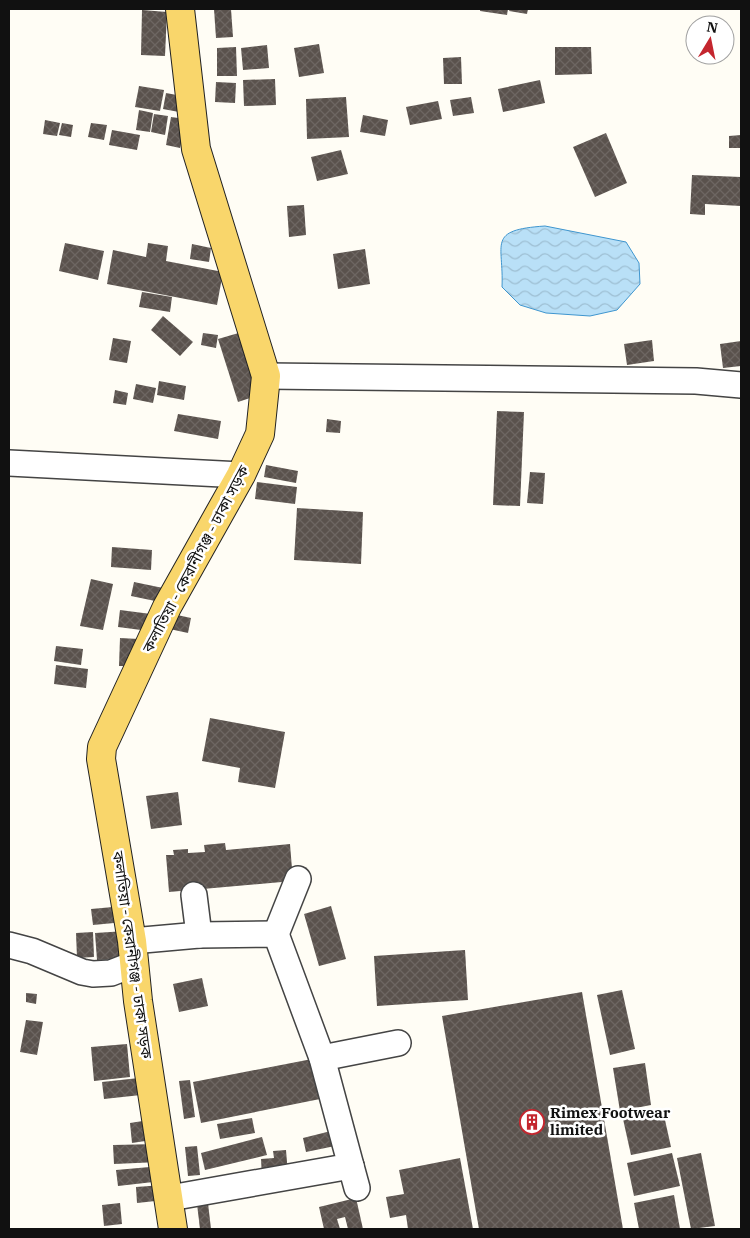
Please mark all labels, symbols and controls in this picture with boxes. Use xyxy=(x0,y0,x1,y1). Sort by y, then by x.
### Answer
north arrow xyxy=(685,15,735,65)
text: N xyxy=(705,17,719,37)
street label: কলাতিয়া - কেরানীগঞ্জ - ঢাকা সড়ক xyxy=(138,461,253,656)
street label: কলাতিয়া - কেরানীগঞ্জ - ঢাকা সড়ক xyxy=(108,849,157,1061)
place label: Rimex Footwear limited xyxy=(550,1103,671,1139)
building icon: Rimex Footwear limited xyxy=(519,1109,545,1135)

